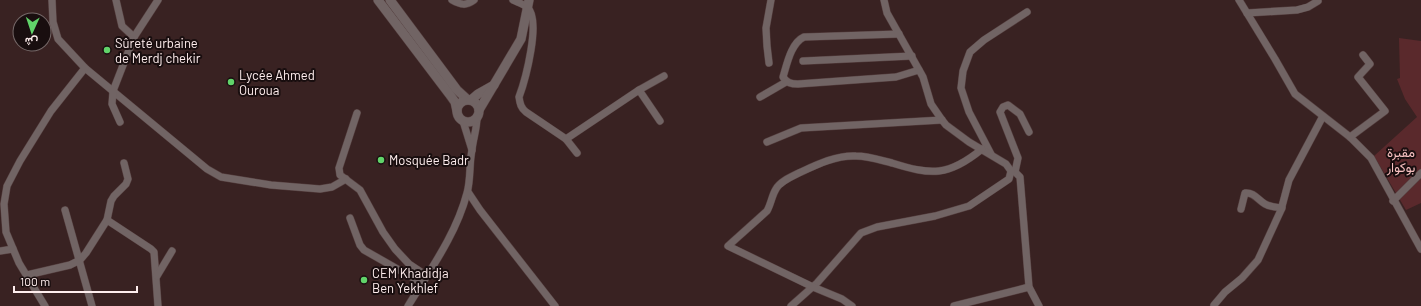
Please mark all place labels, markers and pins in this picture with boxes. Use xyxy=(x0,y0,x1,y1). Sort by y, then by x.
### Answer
place label: Sûreté urbaine de Merdj chekir xyxy=(115,35,201,66)
marker: Sûreté urbaine de Merdj chekir xyxy=(102,45,112,55)
place label: Lycée Ahmed Ouroua xyxy=(239,67,315,98)
marker: Lycée Ahmed Ouroua xyxy=(226,77,236,87)
place label: Mosquée Badr xyxy=(389,152,469,168)
marker: Mosquée Badr xyxy=(376,155,386,165)
place label: CEM Khadidja Ben Yekhlef xyxy=(372,265,449,296)
marker: CEM Khadidja Ben Yekhlef xyxy=(359,275,369,285)

